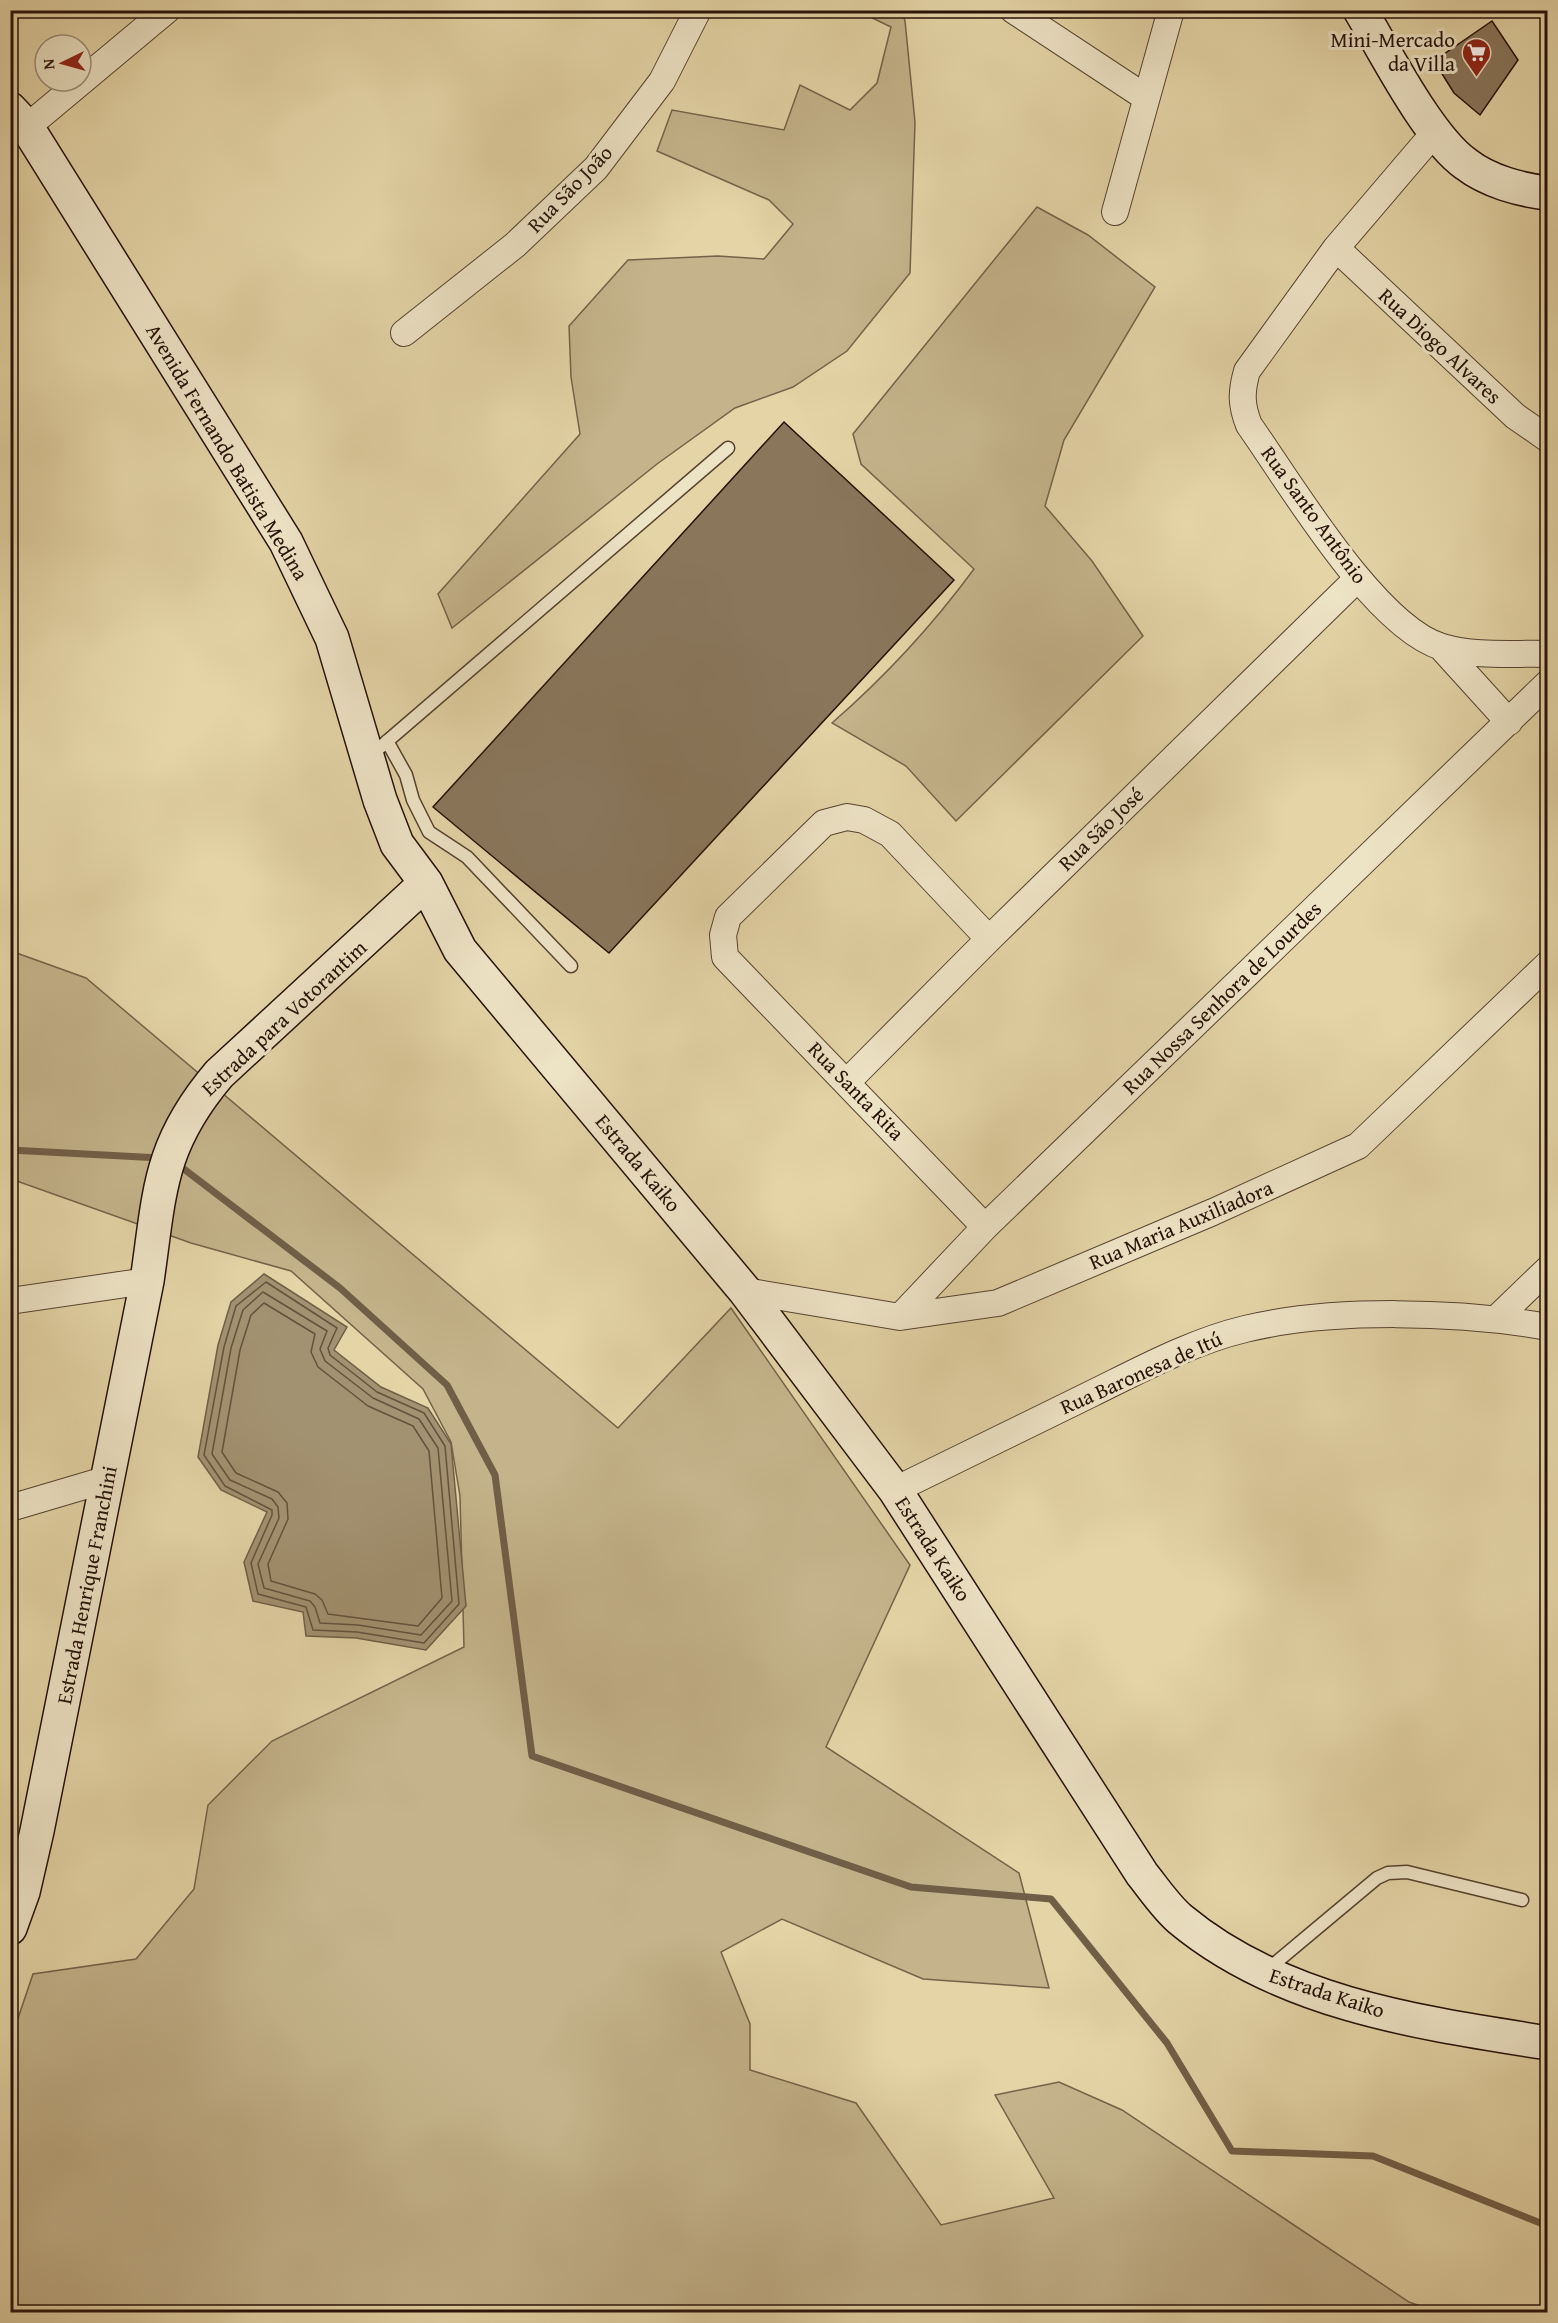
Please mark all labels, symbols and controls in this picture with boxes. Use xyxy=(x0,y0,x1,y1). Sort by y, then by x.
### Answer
place label: Mini-Mercado da Villa xyxy=(1330,24,1455,79)
north arrow xyxy=(33,33,93,93)
supermarket icon: Mini-Mercado da Villa xyxy=(1460,36,1492,78)
text: N xyxy=(36,58,60,71)
street label: Rua São João xyxy=(520,138,620,240)
street label: Rua Diogo Alvares xyxy=(1372,280,1509,411)
street label: Avenida Fernando Batista Medina xyxy=(138,318,317,586)
street label: Rua Santo Antônio xyxy=(1254,439,1375,590)
street label: Rua São José xyxy=(1051,780,1151,878)
street label: Rua Nossa Senhora de Lourdes xyxy=(1115,894,1328,1101)
street label: Estrada para Votorantim xyxy=(194,932,373,1103)
street label: Rua Santa Rita xyxy=(801,1034,912,1147)
street label: Estrada Kaiko xyxy=(588,1107,689,1218)
street label: Rua Maria Auxiliadora xyxy=(1084,1172,1278,1277)
street label: Rua Baronesa de Itú xyxy=(1055,1323,1227,1422)
street label: Estrada Henrique Franchini xyxy=(48,1463,125,1707)
street label: Estrada Kaiko xyxy=(888,1490,979,1607)
street label: Estrada Kaiko xyxy=(1265,1959,1389,2026)

